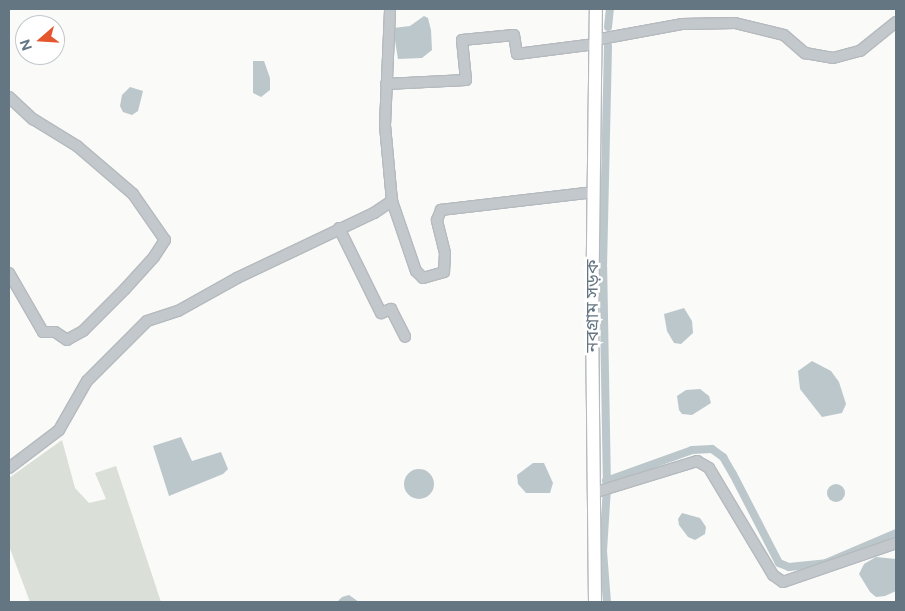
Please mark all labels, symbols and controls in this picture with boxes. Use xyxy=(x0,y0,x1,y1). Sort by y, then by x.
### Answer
north arrow xyxy=(15,15,65,65)
text: N xyxy=(16,37,36,53)
street label: নবগ্রাম সড়ক xyxy=(581,260,603,352)

